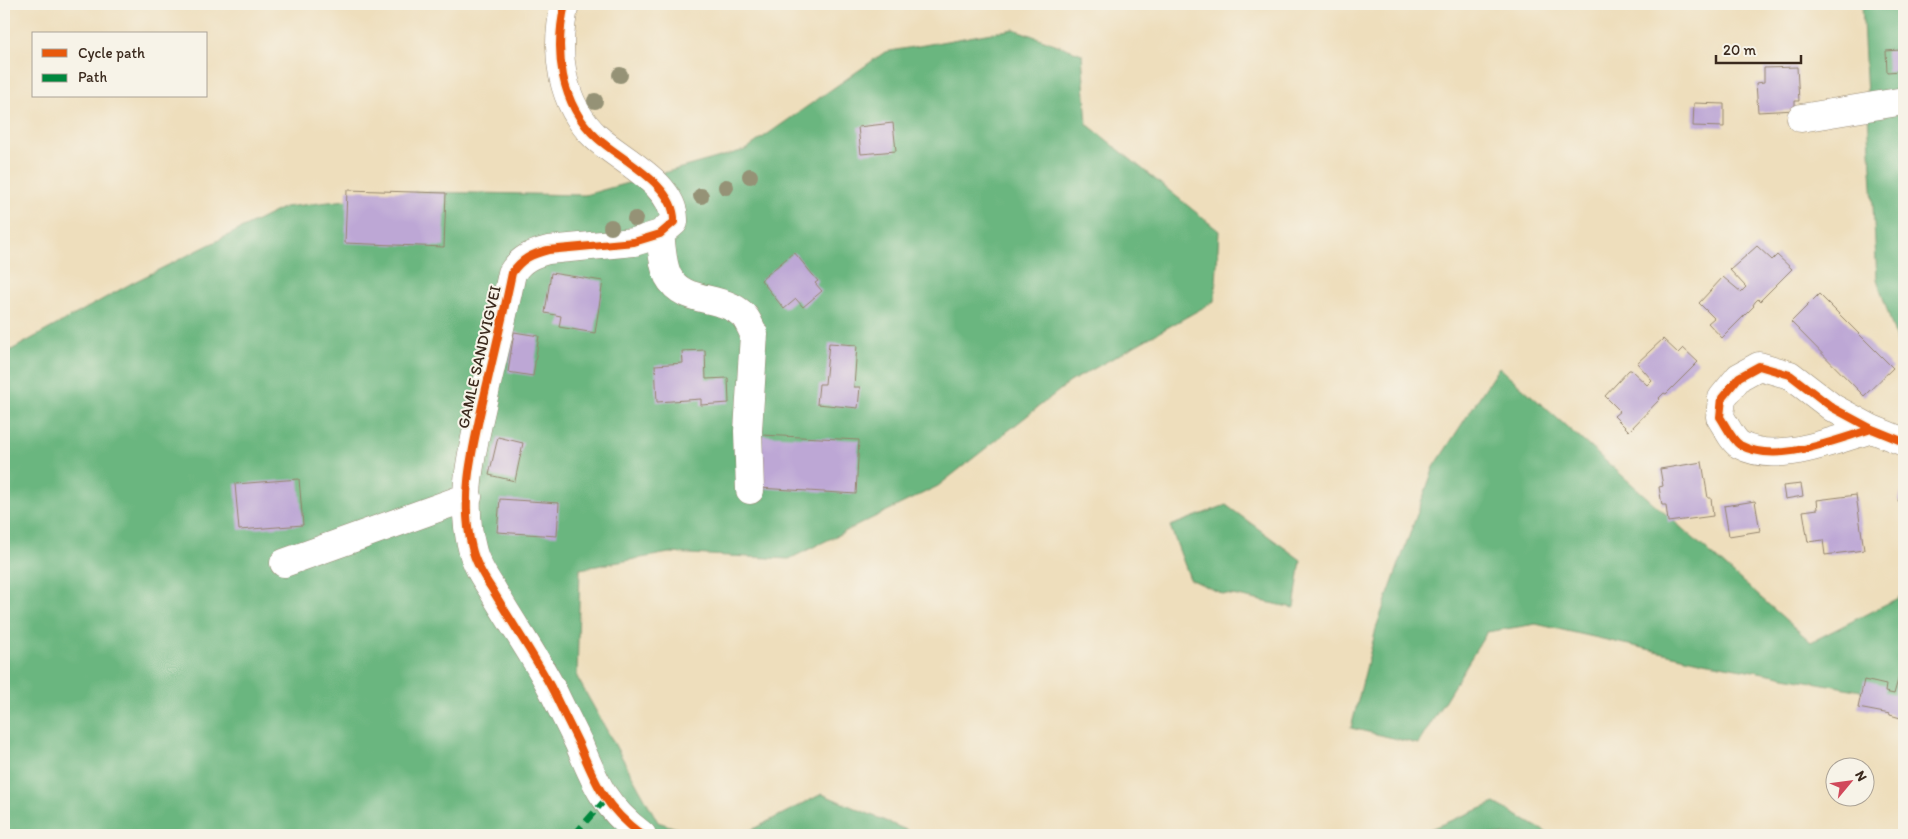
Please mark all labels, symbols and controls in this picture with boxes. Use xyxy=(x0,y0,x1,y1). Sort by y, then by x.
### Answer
legend xyxy=(32,32,208,98)
scale bar xyxy=(1716,32,1800,64)
text: 20 m xyxy=(1723,41,1757,59)
text: Cycle path xyxy=(78,44,145,62)
text: Path xyxy=(78,68,107,86)
street label: GAMLE SANDVIGVEI xyxy=(453,284,505,430)
north arrow xyxy=(1826,756,1876,806)
text: N xyxy=(1851,768,1871,784)

